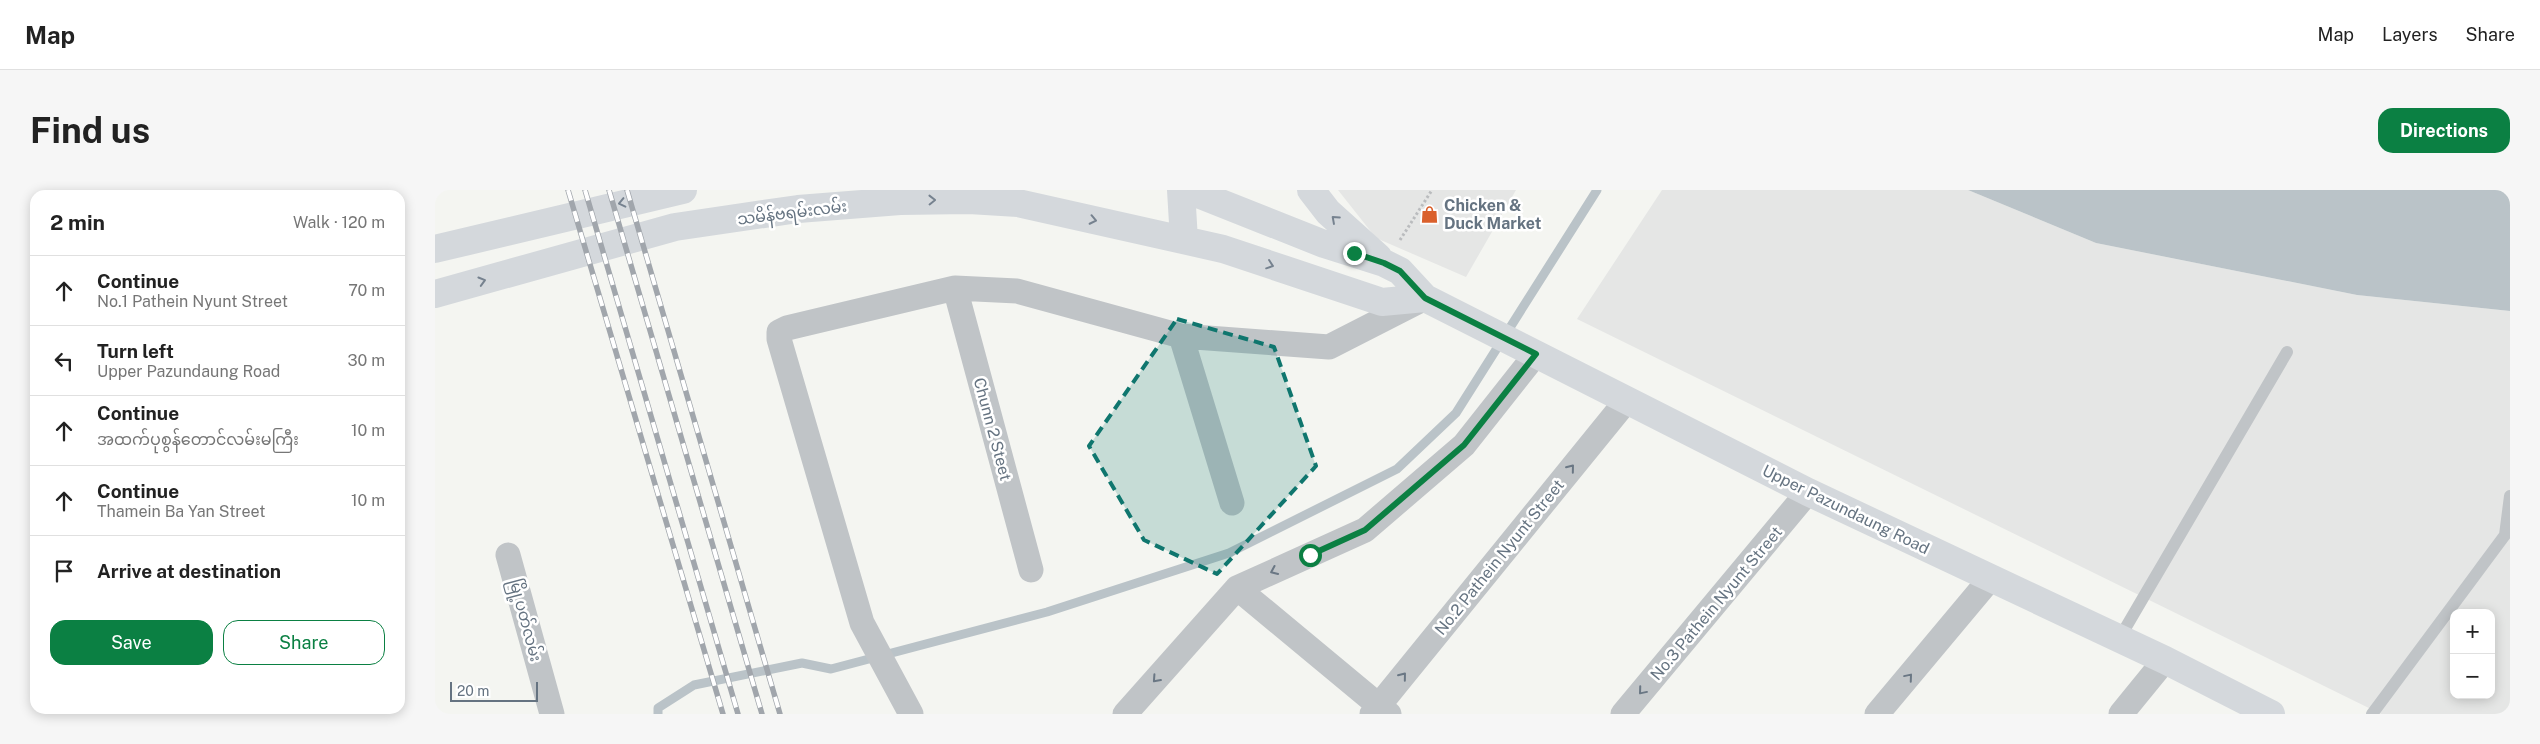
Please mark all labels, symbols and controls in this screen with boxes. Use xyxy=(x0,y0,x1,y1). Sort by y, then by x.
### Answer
text: Map xyxy=(25,21,75,49)
text: Map xyxy=(2318,24,2354,45)
text: Layers xyxy=(2382,24,2438,45)
text: Share xyxy=(2466,24,2515,45)
button: Directions xyxy=(2378,108,2510,153)
text: Find us xyxy=(30,110,150,151)
street label: သမိန်ဗရမ်းလမ်း xyxy=(736,194,849,233)
one-way arrow xyxy=(929,195,937,205)
place label: Chicken & Duck Market xyxy=(1444,196,1542,233)
one-way arrow xyxy=(618,197,626,208)
shop icon: Chicken & Duck Market xyxy=(1420,204,1440,224)
text: 2 min xyxy=(50,210,105,235)
text: Walk · 120 m xyxy=(293,213,385,232)
one-way arrow xyxy=(1088,214,1097,225)
one-way arrow xyxy=(1332,215,1341,224)
route end xyxy=(1343,242,1366,265)
one-way arrow xyxy=(1265,259,1273,269)
text: Continue xyxy=(97,270,179,292)
one-way arrow xyxy=(477,276,486,287)
icon: ahead xyxy=(50,277,78,305)
text: 70 m xyxy=(348,281,385,300)
text: No.1 Pathein Nyunt Street xyxy=(97,292,288,311)
text: Turn left xyxy=(97,340,174,362)
icon: left xyxy=(50,347,78,375)
text: 30 m xyxy=(348,351,385,370)
text: Upper Pazundaung Road xyxy=(97,362,280,381)
street label: Chunn 2 Steet xyxy=(970,376,1015,483)
text: Continue xyxy=(97,402,179,424)
icon: ahead xyxy=(50,417,78,445)
text: 10 m xyxy=(351,421,385,440)
text: အထက်ပုစွန်တောင်လမ်းမကြီး xyxy=(97,430,299,449)
street label: Upper Pazundaung Road xyxy=(1759,461,1932,558)
one-way arrow xyxy=(1566,465,1575,474)
street label: No.2 Pathein Nyunt Street xyxy=(1431,476,1568,639)
text: Continue xyxy=(97,480,179,502)
icon: ahead xyxy=(50,487,78,515)
text: 10 m xyxy=(351,491,385,510)
text: Thamein Ba Yan Street xyxy=(97,502,265,521)
street label: No.3 Pathein Nyunt Street xyxy=(1647,523,1786,684)
route start xyxy=(1299,544,1322,567)
icon: arrive xyxy=(50,557,78,585)
text: Arrive at destination xyxy=(97,560,281,582)
one-way arrow xyxy=(1270,565,1279,575)
street label: မြို့ပတ်လမ်း xyxy=(501,576,548,665)
map controls xyxy=(2450,609,2495,699)
button: + xyxy=(2450,609,2495,654)
button: Save xyxy=(50,620,213,665)
button: Share xyxy=(223,620,385,665)
button: − xyxy=(2450,654,2495,699)
one-way arrow xyxy=(1153,673,1162,682)
one-way arrow xyxy=(1397,673,1405,682)
one-way arrow xyxy=(1903,673,1912,682)
scale bar xyxy=(450,679,537,702)
text: 20 m xyxy=(457,683,489,699)
one-way arrow xyxy=(1640,685,1648,694)

